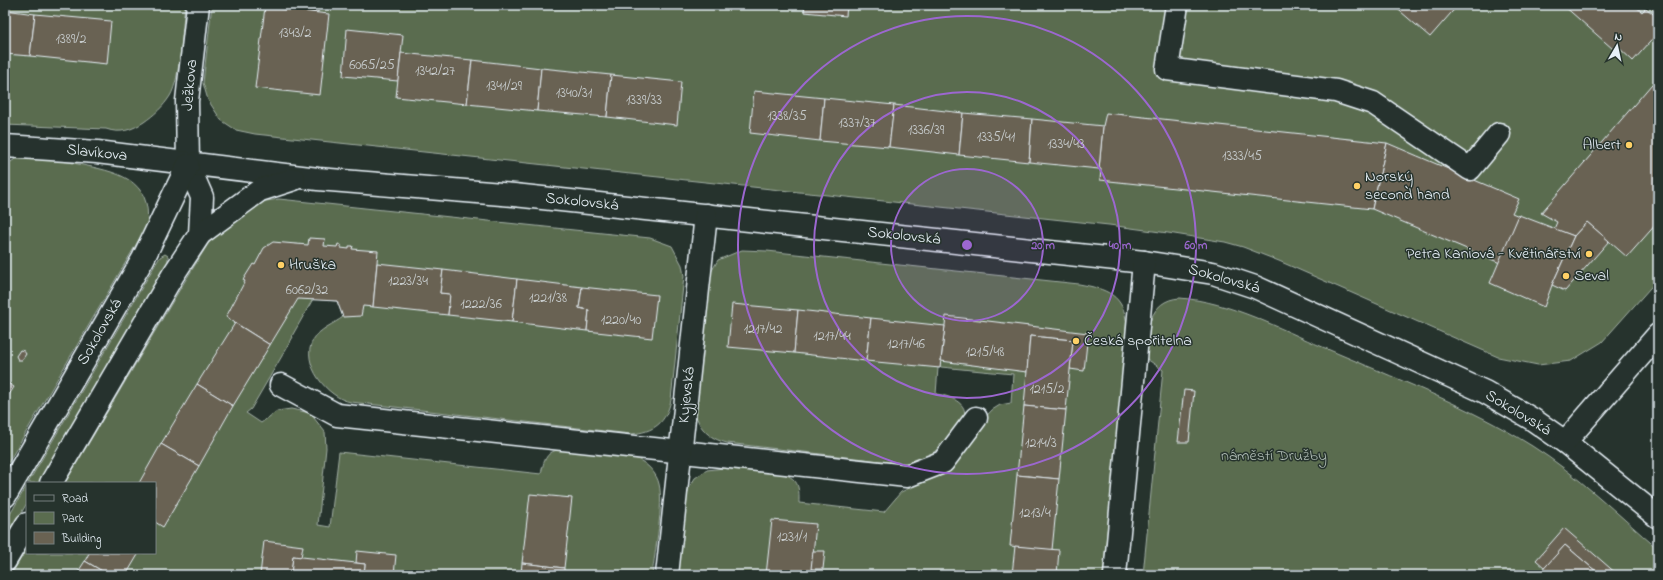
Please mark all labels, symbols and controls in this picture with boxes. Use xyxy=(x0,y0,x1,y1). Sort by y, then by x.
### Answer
house number: 1343/2 xyxy=(278,23,312,44)
north arrow xyxy=(1597,26,1637,66)
house number: 1389/2 xyxy=(56,29,87,50)
text: N xyxy=(1613,29,1623,46)
house number: 6065/25 xyxy=(349,55,395,76)
street label: Ježkova xyxy=(176,58,204,112)
house number: 1342/27 xyxy=(415,61,455,82)
house number: 1341/29 xyxy=(486,76,523,97)
house number: 1340/31 xyxy=(556,83,593,104)
house number: 1339/33 xyxy=(626,90,662,111)
house number: 1338/35 xyxy=(767,106,807,127)
house number: 1337/37 xyxy=(838,113,876,134)
house number: 1336/39 xyxy=(908,120,945,141)
house number: 1335/41 xyxy=(977,127,1016,148)
place label: Albert xyxy=(1583,133,1622,157)
house number: 1334/43 xyxy=(1047,134,1085,155)
street label: Slavíkova xyxy=(66,138,128,168)
marker: Albert xyxy=(1624,140,1634,150)
house number: 1333/45 xyxy=(1222,146,1262,167)
place label: Norský second hand xyxy=(1365,165,1450,207)
marker: Norský second hand xyxy=(1352,181,1362,191)
street label: Sokolovská xyxy=(544,186,620,218)
street label: Sokolovská xyxy=(866,220,942,252)
text: 20 m xyxy=(1030,237,1055,255)
text: 40 m xyxy=(1108,237,1132,255)
text: 60 m xyxy=(1184,237,1208,255)
centre of rings xyxy=(960,238,974,252)
place label: Petra Kaniová - Květinářství xyxy=(1406,242,1581,266)
marker: Petra Kaniová - Květinářství xyxy=(1584,249,1594,259)
place label: Hruška xyxy=(289,253,336,277)
street label: Sokolovská xyxy=(1185,257,1263,301)
marker: Hruška xyxy=(276,260,286,270)
place label: Seval xyxy=(1574,264,1609,288)
house number: 1223/34 xyxy=(388,271,428,292)
marker: Seval xyxy=(1561,271,1571,281)
house number: 6062/32 xyxy=(286,280,328,301)
house number: 1221/38 xyxy=(529,288,567,309)
street label: Sokolovská xyxy=(71,294,129,370)
house number: 1222/36 xyxy=(460,294,502,315)
house number: 1220/40 xyxy=(601,310,641,331)
house number: 1217/42 xyxy=(744,319,782,340)
house number: 1217/44 xyxy=(813,326,851,347)
place label: Česká spořitelna xyxy=(1084,329,1192,353)
house number: 1217/46 xyxy=(887,334,925,355)
marker: Česká spořitelna xyxy=(1071,336,1081,346)
house number: 1215/48 xyxy=(965,342,1005,363)
street label: Kyjevská xyxy=(672,366,702,424)
house number: 1215/2 xyxy=(1029,379,1065,400)
street label: Sokolovská xyxy=(1480,384,1556,442)
house number: 1214/3 xyxy=(1025,433,1057,454)
park label: náměstí Družby xyxy=(1221,444,1327,468)
legend xyxy=(26,482,156,554)
text: Road xyxy=(62,490,88,508)
house number: 1213/4 xyxy=(1019,503,1051,524)
text: Park xyxy=(62,510,84,528)
house number: 1231/1 xyxy=(777,527,808,548)
text: Building xyxy=(61,530,101,549)

